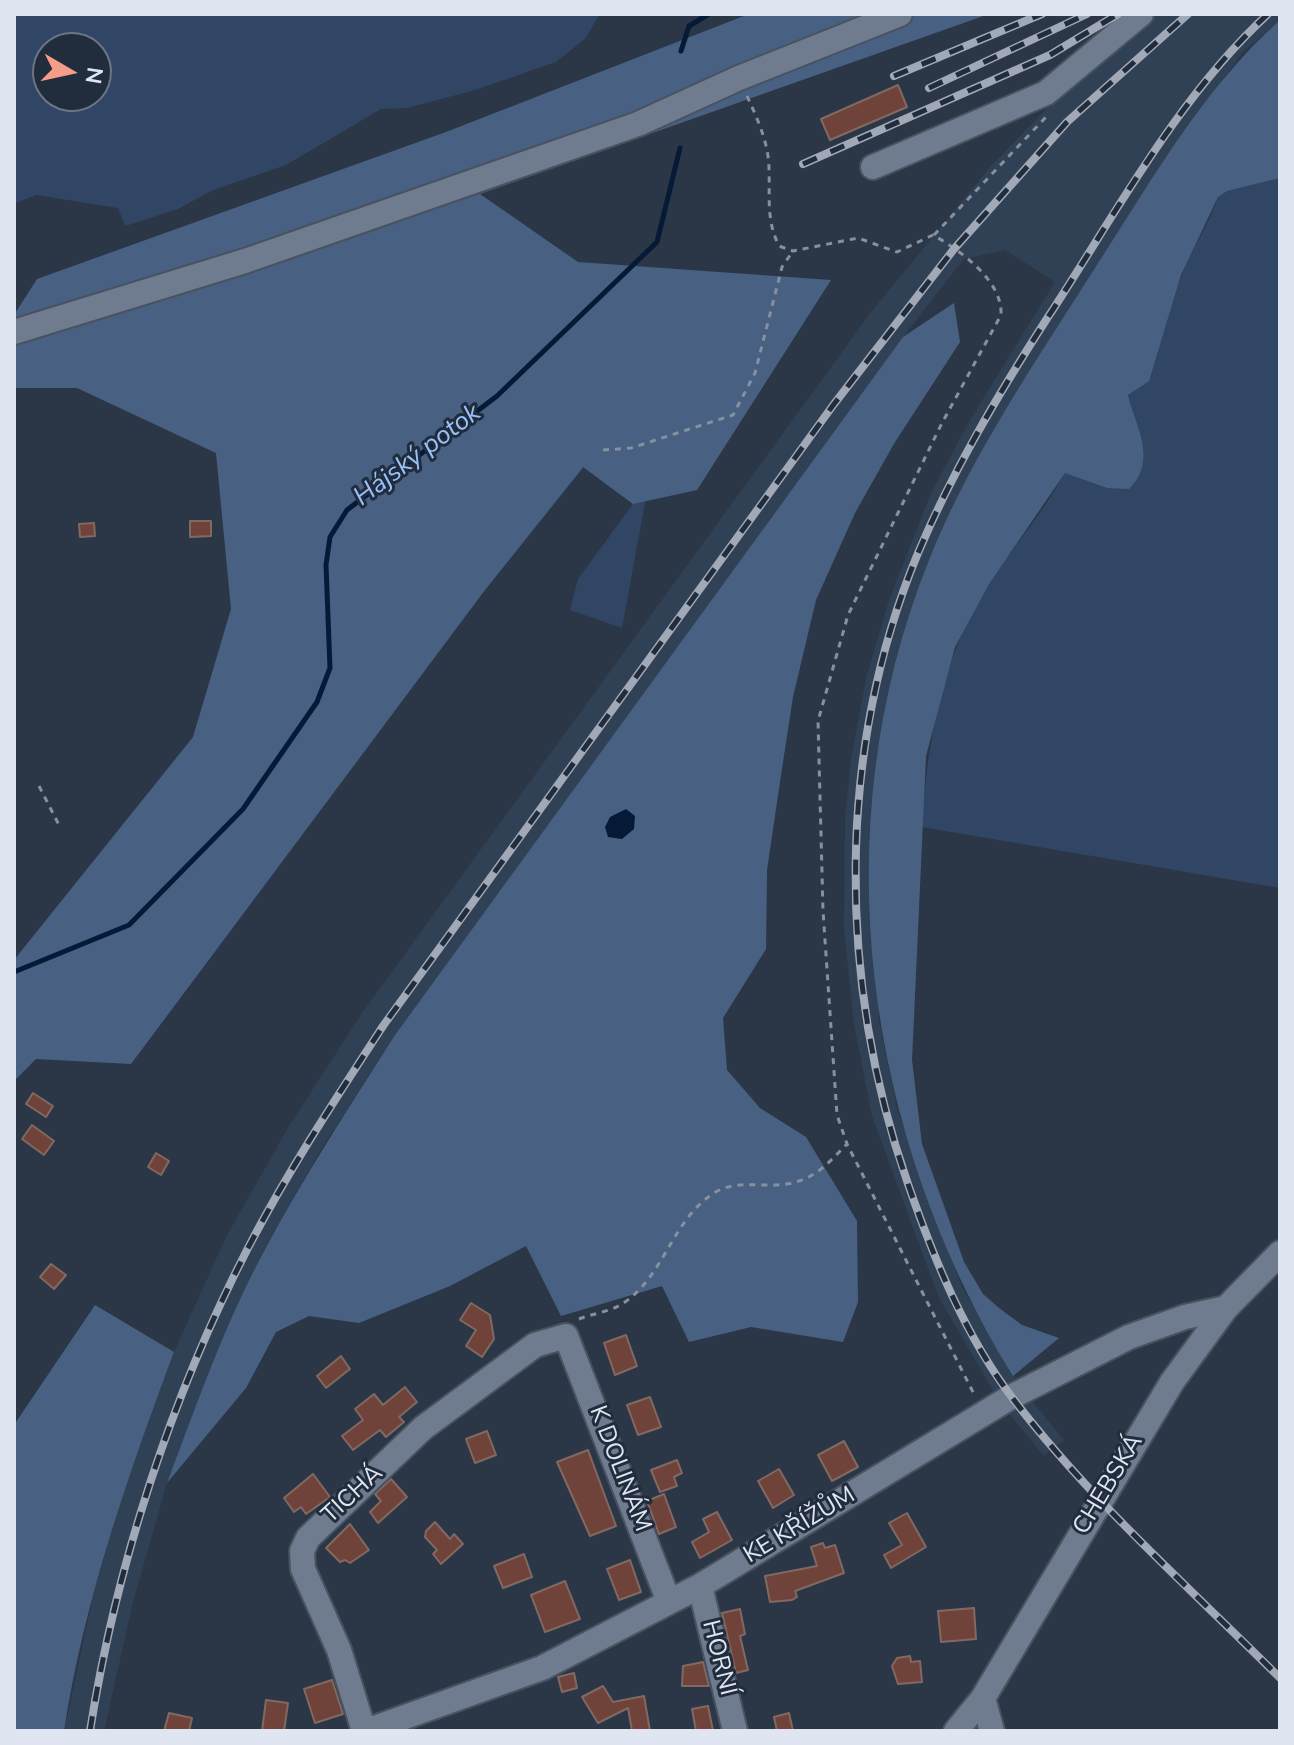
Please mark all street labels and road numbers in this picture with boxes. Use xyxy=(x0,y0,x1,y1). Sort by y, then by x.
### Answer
street label: K DOLINÁM xyxy=(582,1402,656,1536)
street label: CHEBSKÁ xyxy=(1068,1430,1150,1540)
street label: TICHÁ xyxy=(317,1460,389,1530)
street label: KE KŘÍŽŮM xyxy=(739,1482,861,1570)
street label: HORNÍ xyxy=(695,1617,741,1699)

